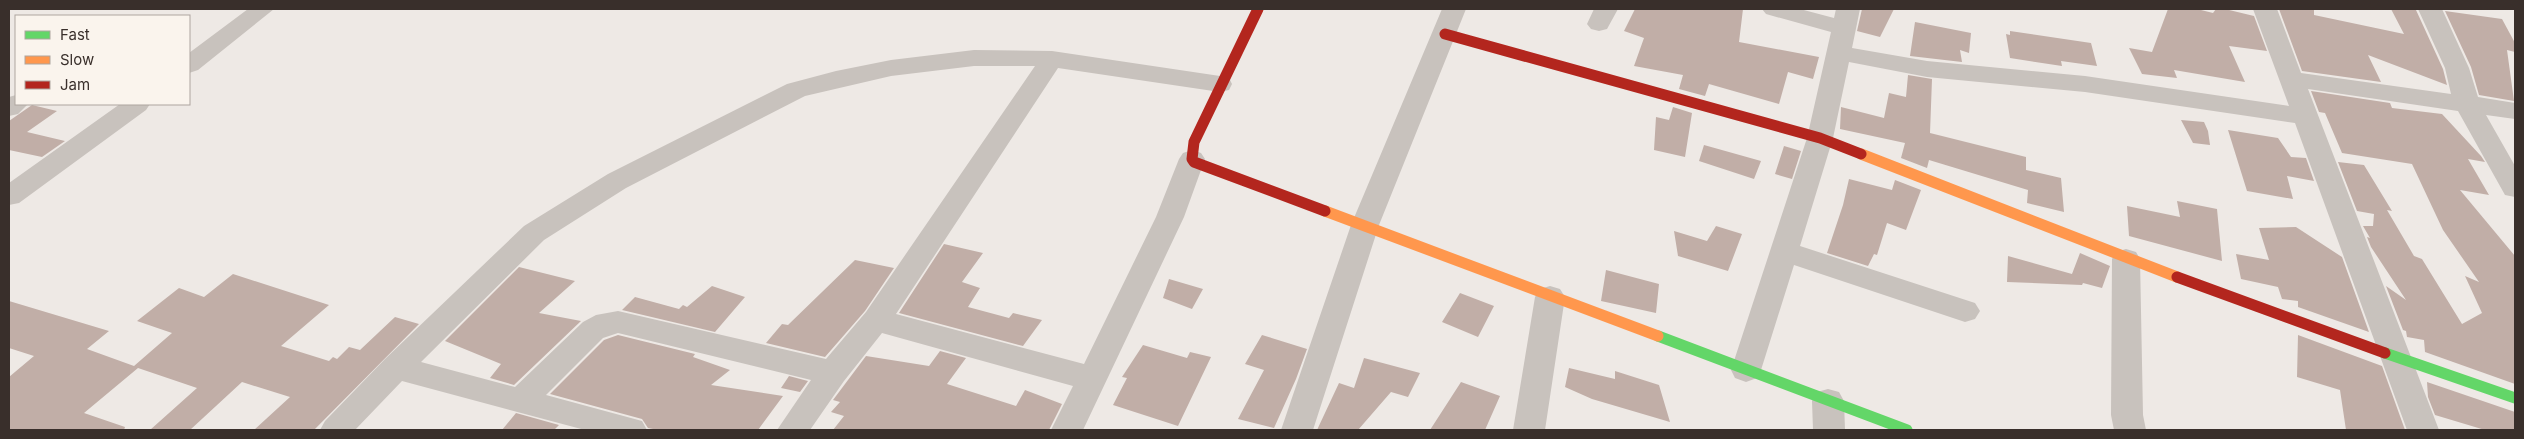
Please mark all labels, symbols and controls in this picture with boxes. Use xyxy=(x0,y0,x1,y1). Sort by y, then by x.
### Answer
legend xyxy=(15,15,190,105)
text: Fast xyxy=(60,25,90,44)
text: Slow xyxy=(60,50,94,69)
text: Jam xyxy=(60,75,90,94)

